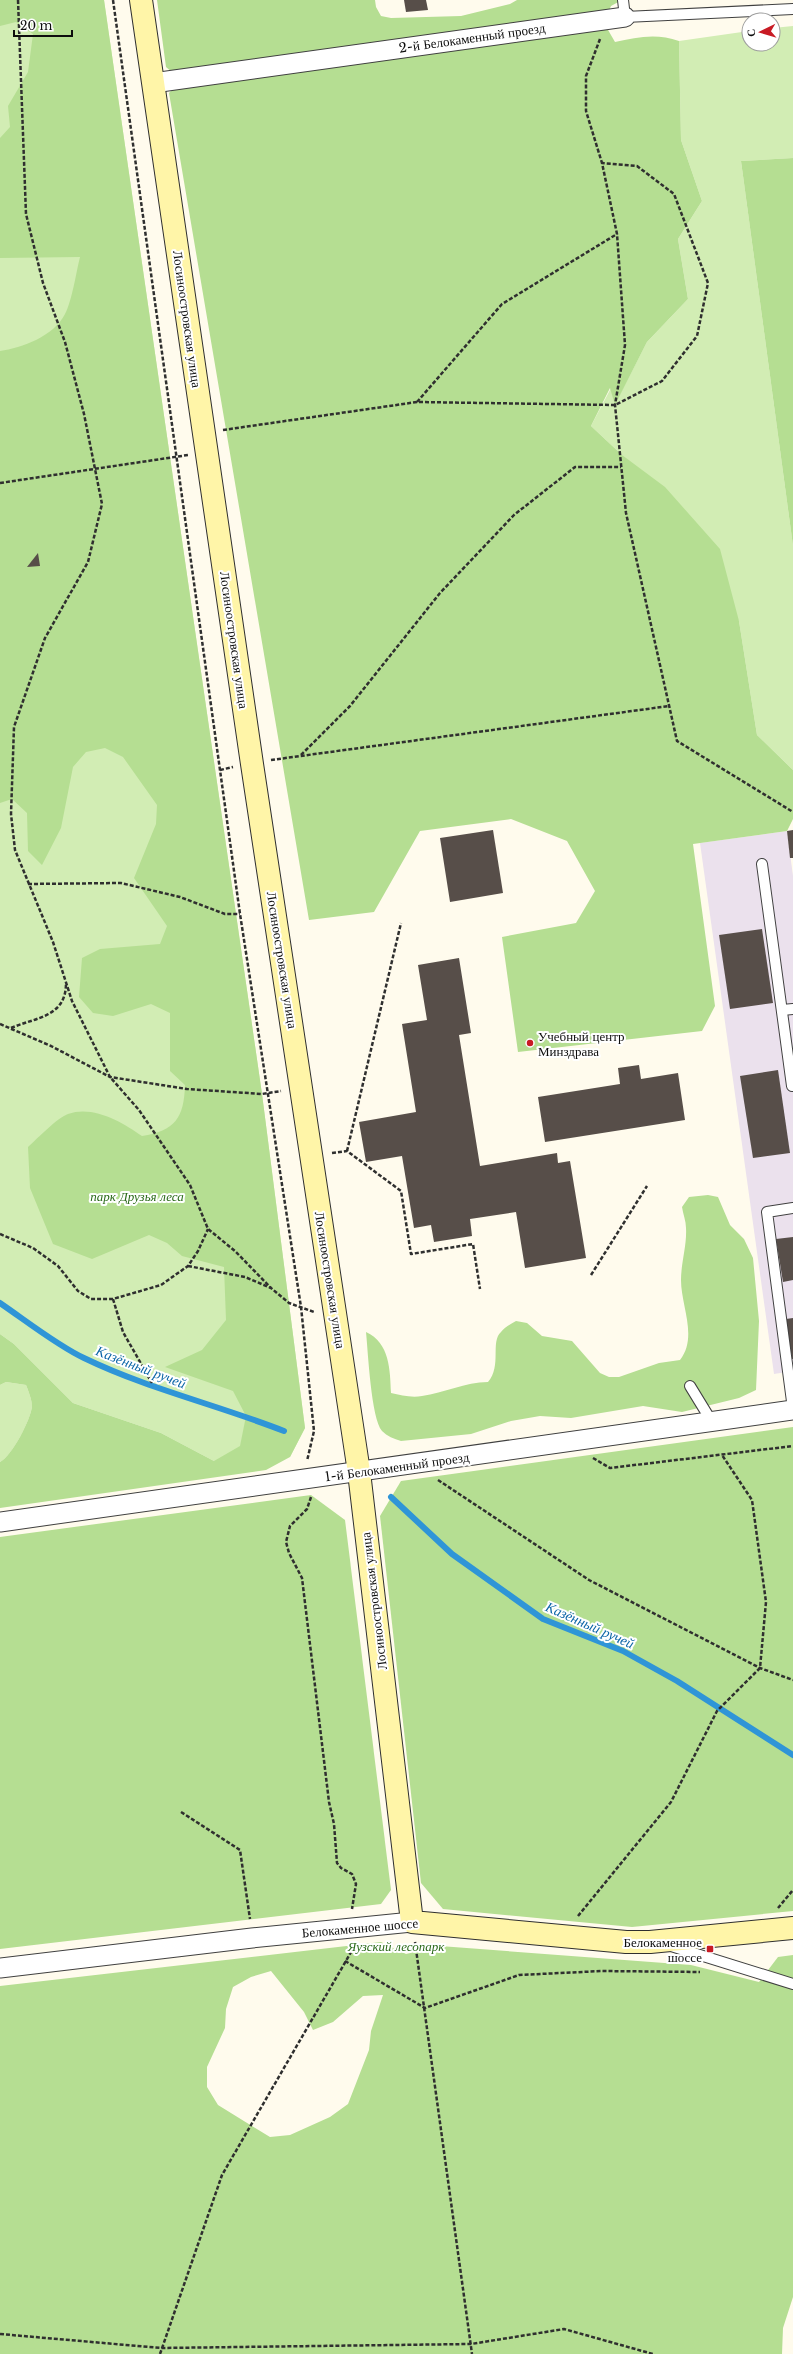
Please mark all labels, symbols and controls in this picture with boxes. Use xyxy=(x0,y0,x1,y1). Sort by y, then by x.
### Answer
scale bar xyxy=(14,12,72,38)
north arrow xyxy=(741,12,781,52)
text: 20 m xyxy=(20,18,52,33)
street label: 2-й Белокаменный проезд xyxy=(398,19,547,57)
text: С xyxy=(744,28,758,37)
street label: Лосиноостровская улица xyxy=(169,249,205,389)
street label: Лосиноостровская улица xyxy=(216,570,252,710)
street label: Лосиноостровская улица xyxy=(263,890,301,1030)
place label: Учебный центр Минздрава xyxy=(538,1028,625,1060)
marker: Учебный центр Минздрава xyxy=(525,1038,535,1048)
park label: парк Друзья леса xyxy=(90,1188,184,1205)
street label: Лосиноостровская улица xyxy=(311,1210,349,1350)
water label: Казённый ручей xyxy=(92,1341,189,1392)
street label: 1-й Белокаменный проезд xyxy=(324,1448,471,1486)
street label: Лосиноостровская улица xyxy=(357,1531,391,1671)
water label: Казённый ручей xyxy=(542,1597,637,1653)
street label: Белокаменное шоссе xyxy=(301,1914,419,1942)
place label: Белокаменное шоссе xyxy=(624,1934,702,1966)
park label: Яузский лесопарк xyxy=(347,1938,445,1955)
marker: Белокаменное шоссе xyxy=(705,1944,715,1954)

